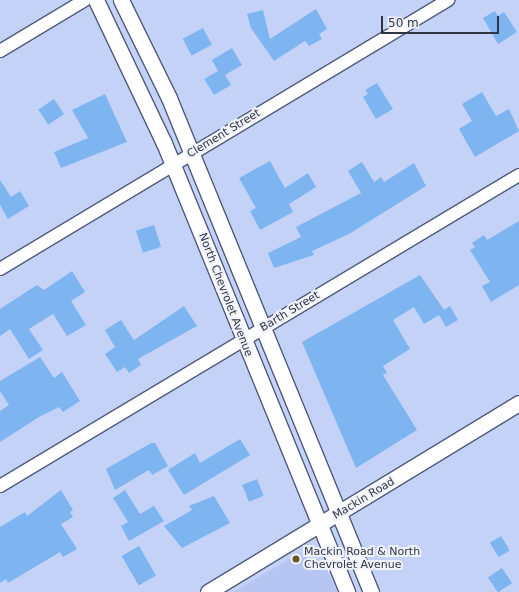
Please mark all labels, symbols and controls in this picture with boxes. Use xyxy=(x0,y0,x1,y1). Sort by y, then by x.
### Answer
scale bar xyxy=(383,8,501,34)
text: 50 m xyxy=(388,16,419,30)
street label: Clement Street xyxy=(185,107,263,161)
street label: North Chevrolet Avenue xyxy=(195,231,255,359)
street label: Barth Street xyxy=(258,289,322,335)
street label: Mackin Road xyxy=(331,475,397,523)
place label: Mackin Road & North Chevrolet Avenue xyxy=(304,546,420,572)
marker: Mackin Road & North Chevrolet Avenue xyxy=(291,554,301,564)

